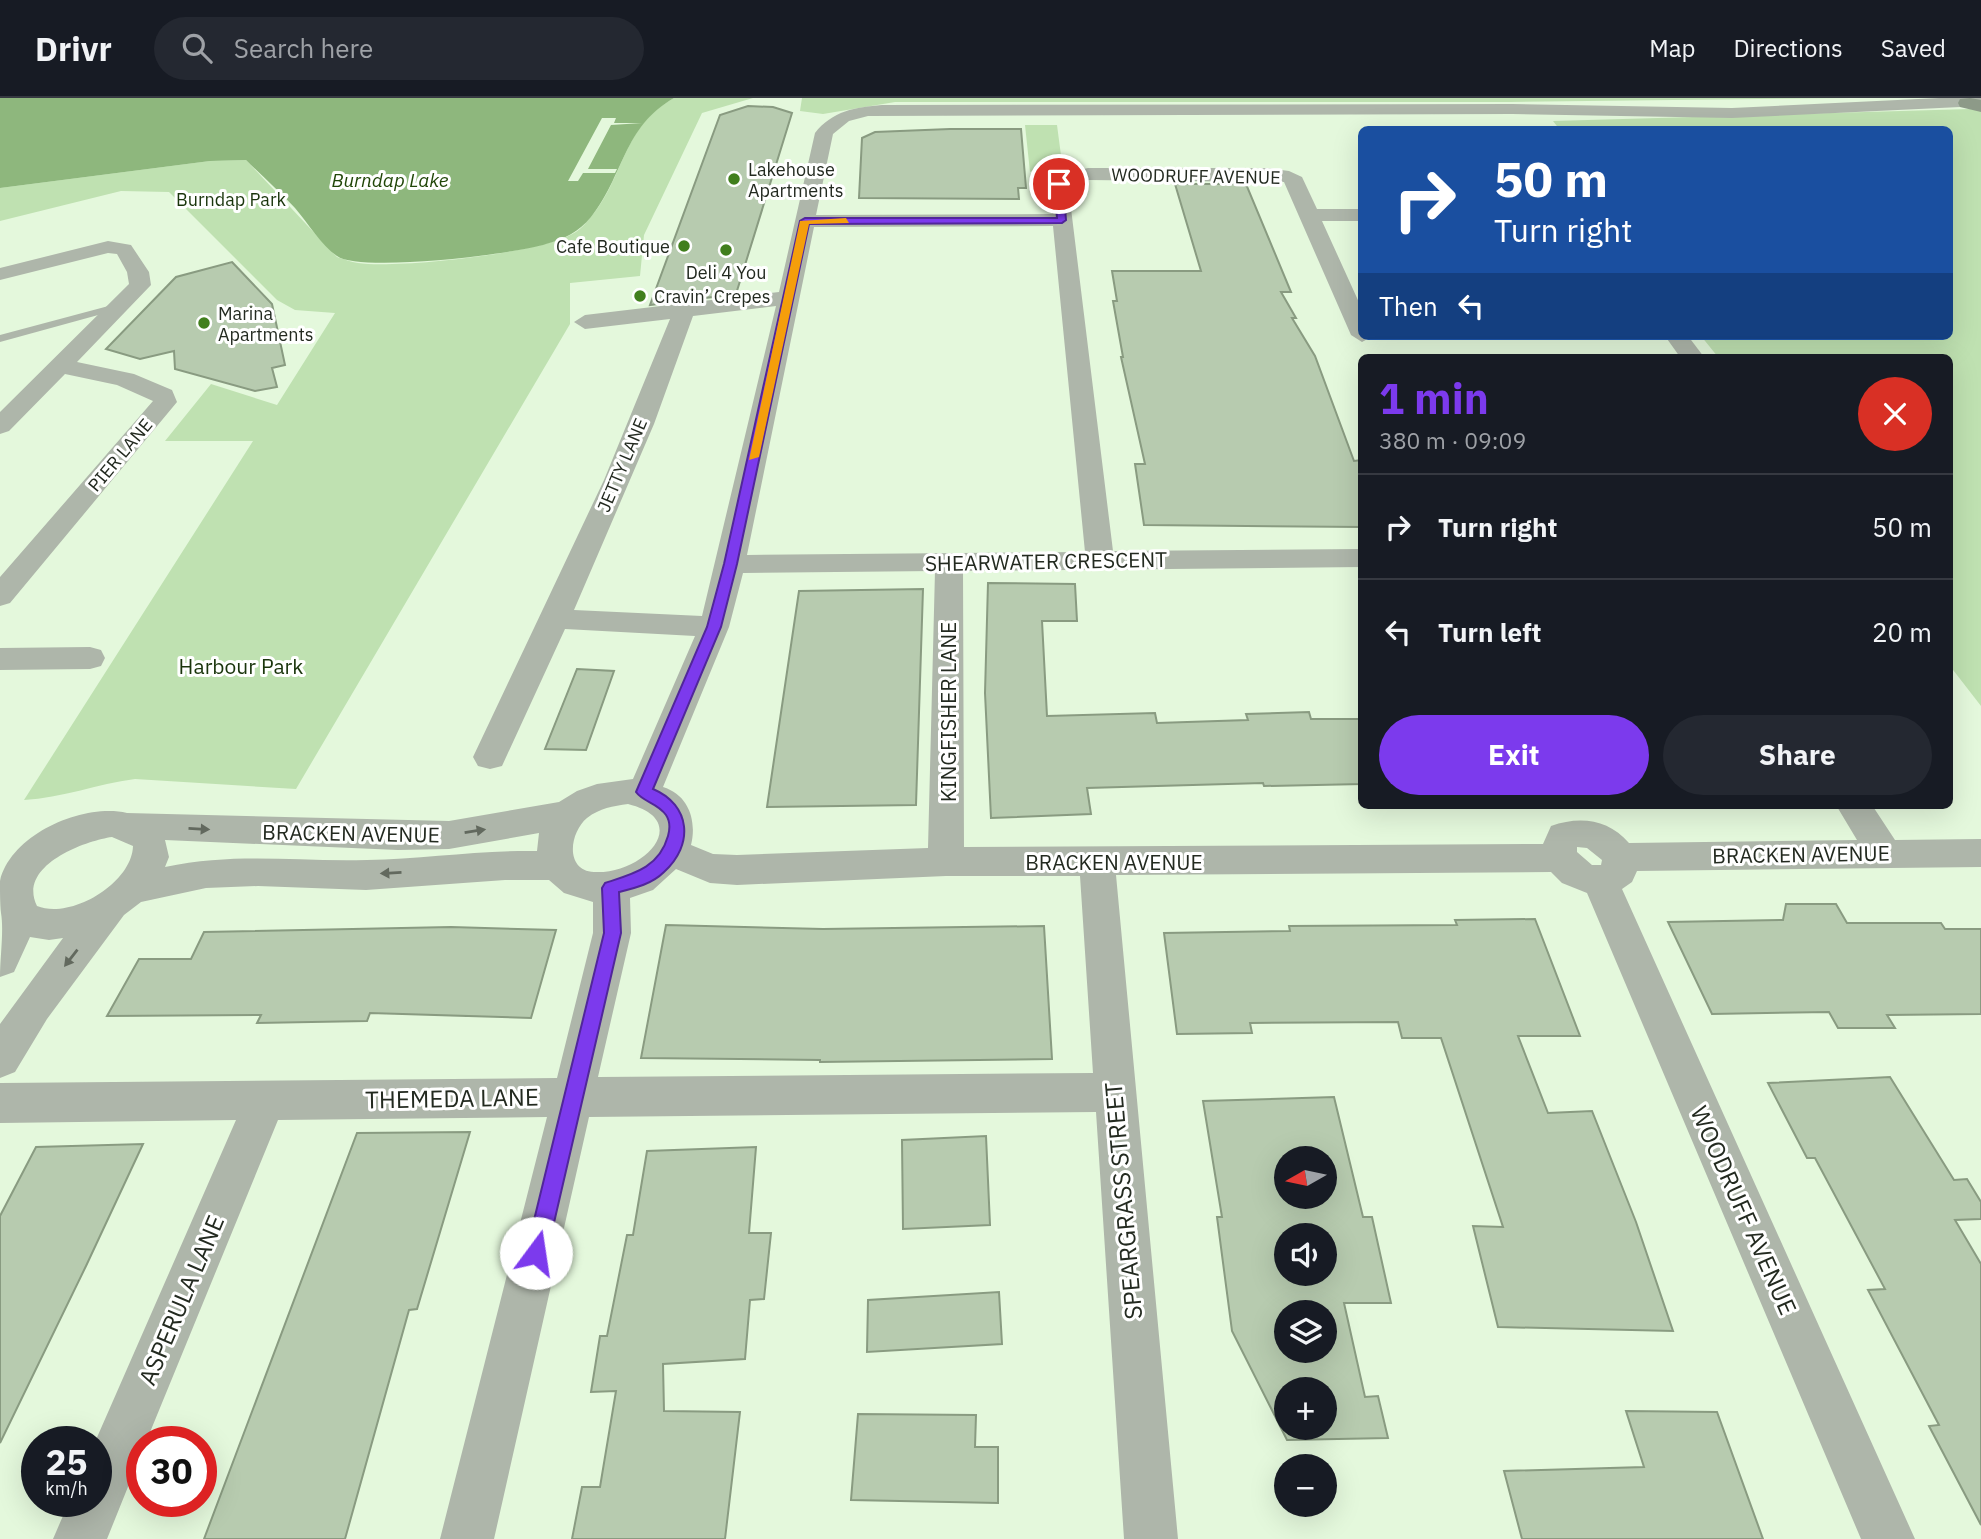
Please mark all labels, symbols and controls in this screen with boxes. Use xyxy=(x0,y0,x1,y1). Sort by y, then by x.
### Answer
search box xyxy=(154,17,644,80)
text: Drivr xyxy=(35,27,112,70)
icon: search xyxy=(178,29,216,67)
text: Search here xyxy=(234,31,373,65)
text: Map xyxy=(1649,32,1695,64)
text: Directions xyxy=(1733,32,1843,64)
text: Saved xyxy=(1881,32,1946,64)
text: 50 m xyxy=(1494,147,1608,210)
pin xyxy=(1029,154,1089,214)
icon: right xyxy=(1379,154,1470,245)
place label: Lakehouse Apartments xyxy=(748,158,844,202)
street label: WOODRUFF AVENUE xyxy=(1111,163,1281,189)
icon: arrive xyxy=(1040,165,1078,203)
water label: Burndap Lake xyxy=(332,168,449,192)
marker: Lakehouse Apartments xyxy=(726,171,742,187)
park label: Burndap Park xyxy=(176,188,287,211)
text: Turn right xyxy=(1494,209,1632,251)
place label: Cafe Boutique xyxy=(556,235,670,258)
marker: Cafe Boutique xyxy=(676,238,692,254)
marker: Deli 4 You xyxy=(718,242,734,258)
place label: Deli 4 You xyxy=(686,261,766,284)
place label: Cravin’ Crepes xyxy=(654,285,770,308)
icon: left xyxy=(1452,287,1490,325)
marker: Cravin’ Crepes xyxy=(632,288,648,304)
text: Then xyxy=(1379,289,1438,323)
place label: Marina Apartments xyxy=(218,302,314,346)
marker: Marina Apartments xyxy=(196,315,212,331)
text: 1 min xyxy=(1379,371,1489,426)
button: close xyxy=(1858,377,1932,451)
street label: PIER LANE xyxy=(83,414,157,496)
street label: JETTY LANE xyxy=(592,415,652,515)
text: 380 m · 09:09 xyxy=(1379,425,1526,455)
icon: right xyxy=(1379,508,1417,546)
text: Turn right xyxy=(1438,510,1557,544)
text: 50 m xyxy=(1872,510,1932,544)
street label: SHEARWATER CRESCENT xyxy=(925,545,1167,577)
icon: left xyxy=(1379,613,1417,651)
text: Turn left xyxy=(1438,615,1541,649)
text: 20 m xyxy=(1872,615,1932,649)
street label: KINGFISHER LANE xyxy=(934,622,962,802)
park label: Harbour Park xyxy=(179,652,303,680)
button: Exit xyxy=(1379,715,1649,795)
button: Share xyxy=(1663,715,1932,795)
street label: BRACKEN AVENUE xyxy=(262,817,440,849)
one-way arrow xyxy=(189,824,211,835)
one-way arrow xyxy=(464,825,486,836)
street label: BRACKEN AVENUE xyxy=(1712,838,1890,870)
street label: BRACKEN AVENUE xyxy=(1025,848,1203,876)
one-way arrow xyxy=(380,868,402,879)
one-way arrow xyxy=(63,949,78,967)
street label: THEMEDA LANE xyxy=(365,1080,539,1116)
street label: SPEARGRASS STREET xyxy=(1097,1081,1149,1321)
street label: WOODRUFF AVENUE xyxy=(1684,1100,1804,1320)
north arrow xyxy=(1274,1146,1337,1209)
map controls xyxy=(1274,1146,1337,1517)
street label: ASPERULA LANE xyxy=(131,1210,231,1390)
position arrow xyxy=(499,1216,573,1290)
button: sound xyxy=(1274,1223,1337,1286)
button: layers xyxy=(1274,1300,1337,1363)
button: + xyxy=(1274,1377,1337,1440)
speed limit sign: 30 xyxy=(126,1426,217,1517)
text: 25 xyxy=(45,1439,88,1485)
button: − xyxy=(1274,1454,1337,1517)
text: km/h xyxy=(45,1477,88,1500)

